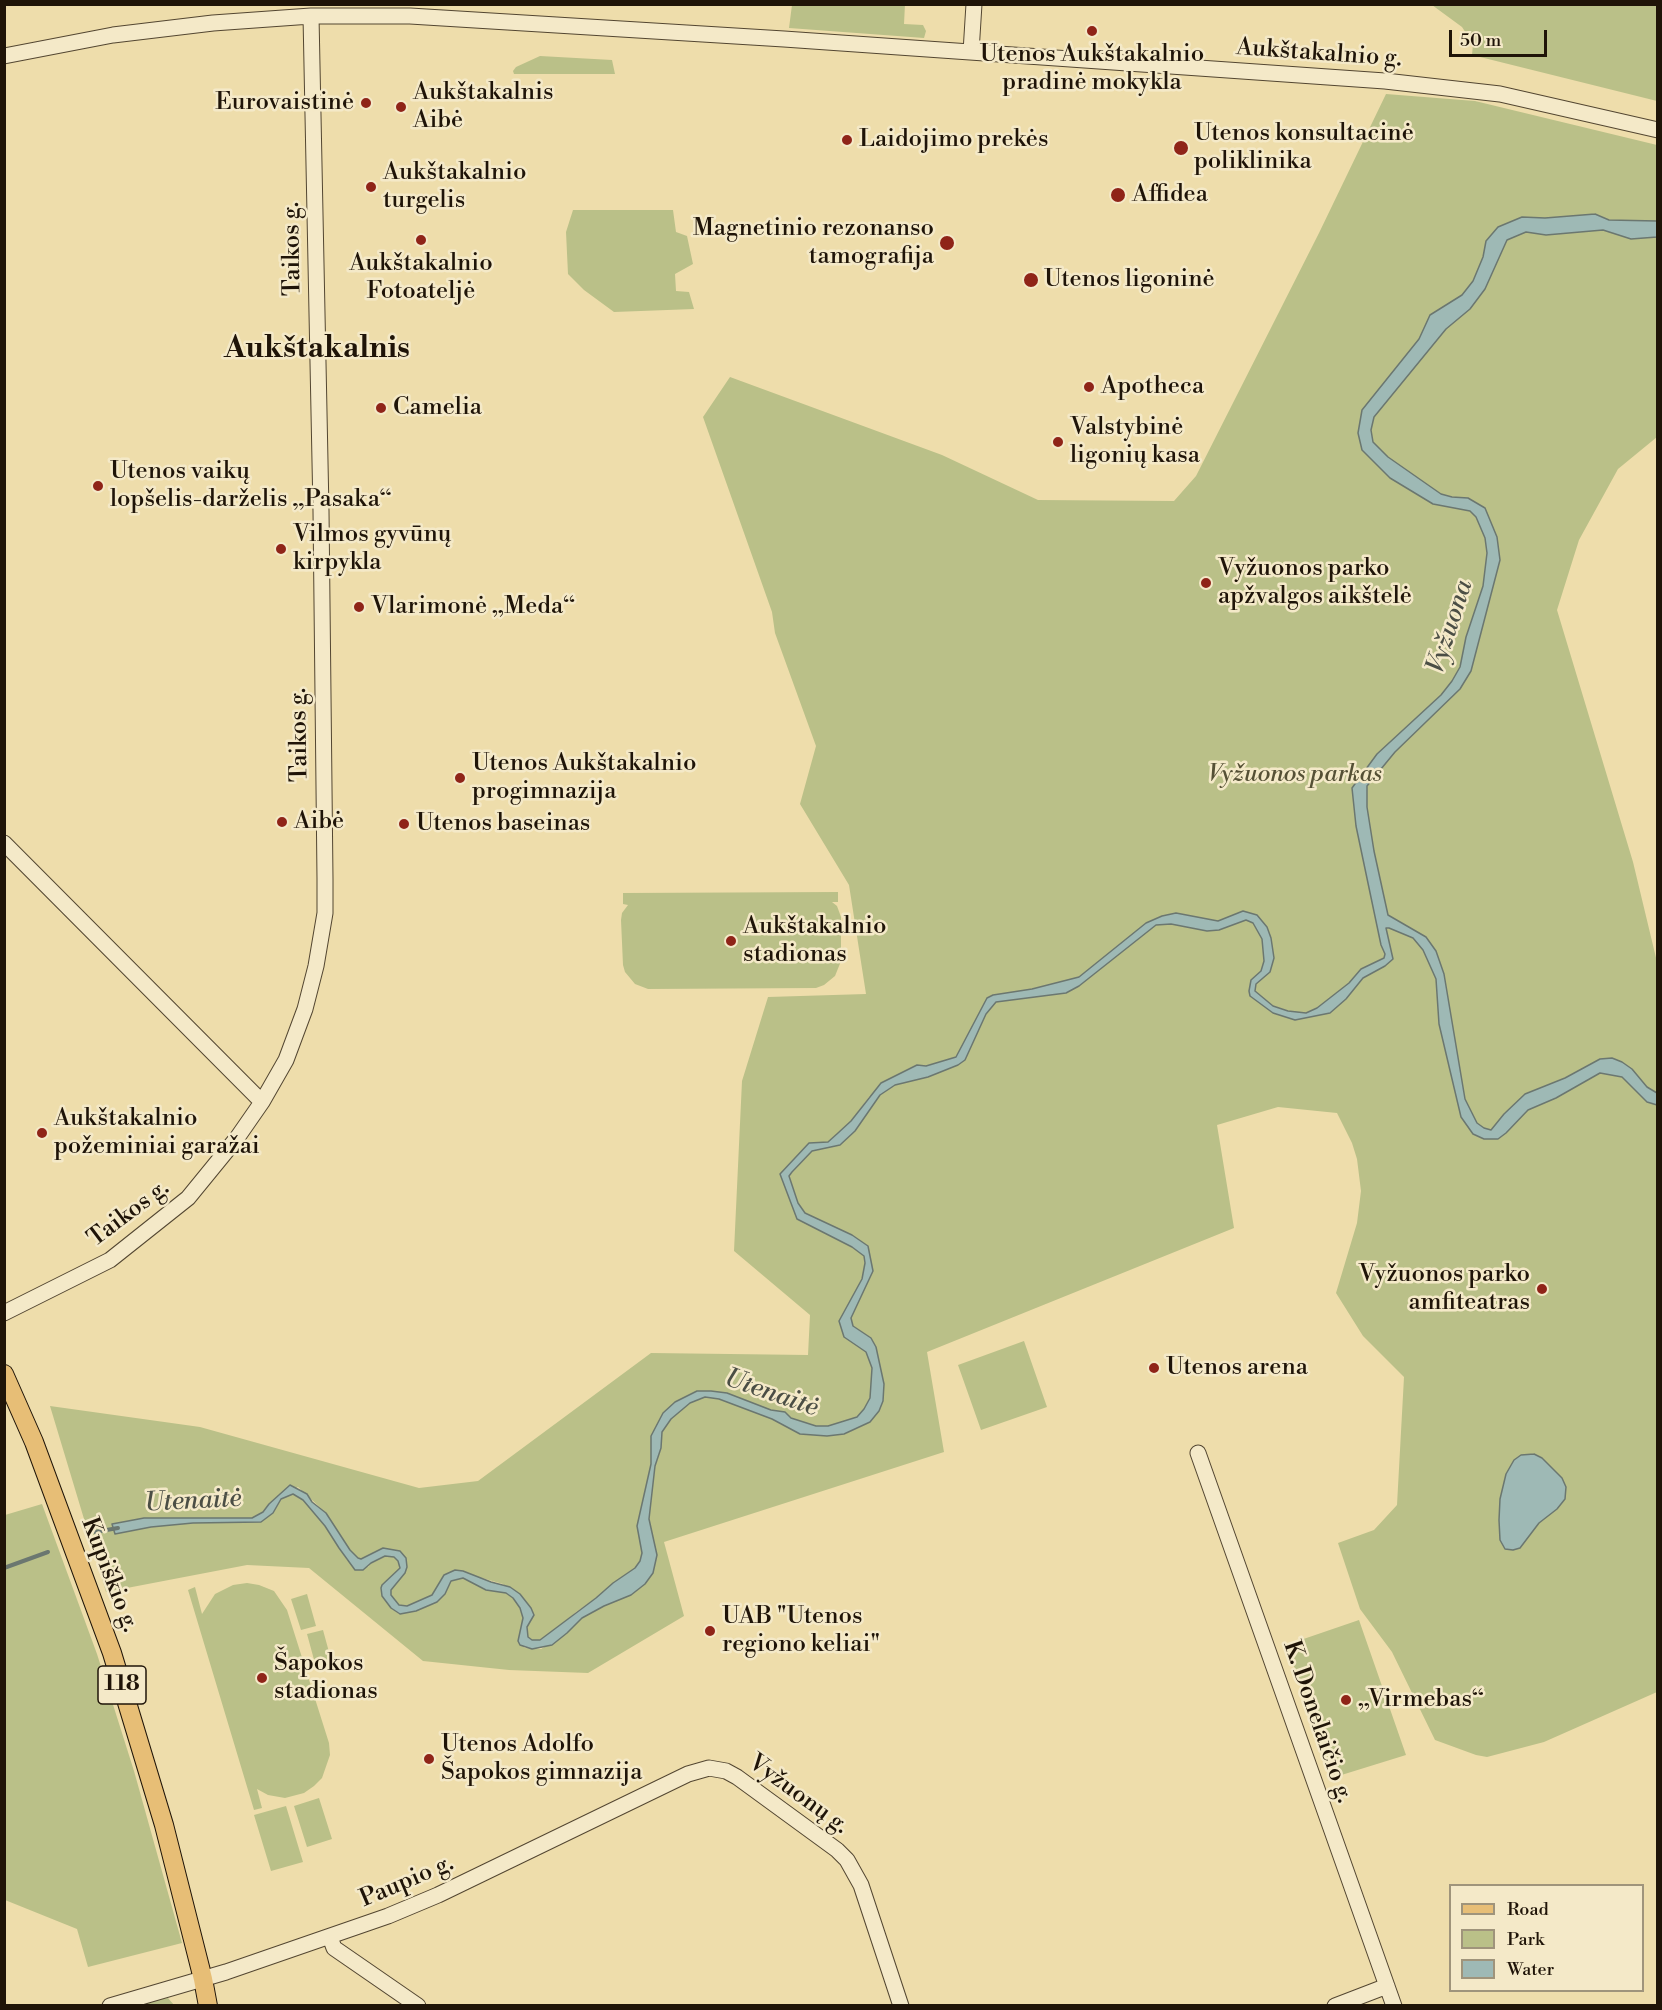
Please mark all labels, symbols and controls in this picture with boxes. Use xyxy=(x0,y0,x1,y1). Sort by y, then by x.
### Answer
scale bar xyxy=(1452,18,1550,56)
marker: Utenos Aukštakalnio pradinė mokykla xyxy=(1085,24,1099,38)
text: 50 m xyxy=(1460,29,1501,52)
street label: Aukštakalnio g. xyxy=(1235,34,1403,74)
place label: Utenos Aukštakalnio pradinė mokykla xyxy=(980,41,1204,97)
place label: Aukštakalnis Aibė xyxy=(413,79,553,135)
place label: Eurovaistinė xyxy=(215,89,354,117)
marker: Eurovaistinė xyxy=(359,96,373,110)
marker: Aukštakalnis Aibė xyxy=(394,100,408,114)
place label: Utenos konsultacinė poliklinika xyxy=(1194,120,1414,176)
place label: Laidojimo prekės xyxy=(859,126,1049,154)
marker: Laidojimo prekės xyxy=(840,133,854,147)
marker: Utenos konsultacinė poliklinika xyxy=(1172,139,1190,157)
place label: Aukštakalnio turgelis xyxy=(383,159,526,215)
marker: Aukštakalnio turgelis xyxy=(364,180,378,194)
place label: Affidea xyxy=(1132,181,1208,209)
marker: Affidea xyxy=(1109,186,1127,204)
street label: Taikos g. xyxy=(278,202,308,296)
place label: Magnetinio rezonanso tamografija xyxy=(693,215,934,271)
marker: Aukštakalnio Fotoateljė xyxy=(414,233,428,247)
marker: Magnetinio rezonanso tamografija xyxy=(938,234,956,252)
place label: Aukštakalnio Fotoateljė xyxy=(349,250,493,306)
place label: Utenos ligoninė xyxy=(1044,266,1215,294)
marker: Utenos ligoninė xyxy=(1022,271,1040,289)
district label: Aukštakalnis xyxy=(224,332,410,368)
place label: Apotheca xyxy=(1101,373,1204,401)
marker: Apotheca xyxy=(1082,380,1096,394)
place label: Camelia xyxy=(393,394,482,422)
marker: Camelia xyxy=(374,401,388,415)
place label: Valstybinė ligonių kasa xyxy=(1070,414,1200,470)
marker: Valstybinė ligonių kasa xyxy=(1051,435,1065,449)
place label: Utenos vaikų lopšelis-darželis „Pasaka“ xyxy=(110,458,392,514)
marker: Utenos vaikų lopšelis-darželis „Pasaka“ xyxy=(91,479,105,493)
place label: Vilmos gyvūnų kirpykla xyxy=(293,521,451,577)
marker: Vilmos gyvūnų kirpykla xyxy=(274,542,288,556)
place label: Vyžuonos parko apžvalgos aikštelė xyxy=(1218,555,1412,611)
marker: Vyžuonos parko apžvalgos aikštelė xyxy=(1199,576,1213,590)
water label: Vyžuona xyxy=(1421,576,1481,678)
place label: Vlarimonė „Meda“ xyxy=(371,593,575,621)
marker: Vlarimonė „Meda“ xyxy=(352,600,366,614)
street label: Taikos g. xyxy=(285,688,315,782)
place label: Utenos Aukštakalnio progimnazija xyxy=(472,750,696,806)
park label: Vyžuonos parkas xyxy=(1208,761,1382,789)
marker: Utenos Aukštakalnio progimnazija xyxy=(453,771,467,785)
place label: Aibė xyxy=(294,808,344,836)
place label: Utenos baseinas xyxy=(416,810,590,838)
marker: Aibė xyxy=(275,815,289,829)
marker: Utenos baseinas xyxy=(397,817,411,831)
place label: Aukštakalnio stadionas xyxy=(743,913,886,969)
marker: Aukštakalnio stadionas xyxy=(724,934,738,948)
place label: Aukštakalnio požeminiai garažai xyxy=(54,1105,260,1161)
marker: Aukštakalnio požeminiai garažai xyxy=(35,1126,49,1140)
street label: Taikos g. xyxy=(83,1174,175,1254)
place label: Vyžuonos parko amfiteatras xyxy=(1358,1261,1530,1317)
marker: Vyžuonos parko amfiteatras xyxy=(1535,1282,1549,1296)
place label: Utenos arena xyxy=(1166,1354,1308,1382)
marker: Utenos arena xyxy=(1147,1361,1161,1375)
water label: Utenaitė xyxy=(720,1363,822,1425)
water label: Utenaitė xyxy=(144,1484,242,1520)
street label: Kupiškio g. xyxy=(74,1514,144,1636)
place label: UAB "Utenos regiono keliai" xyxy=(722,1603,880,1659)
marker: UAB "Utenos regiono keliai" xyxy=(703,1624,717,1638)
street label: K. Donelaičio g. xyxy=(1276,1637,1358,1807)
place label: Šapokos stadionas xyxy=(274,1650,378,1706)
road number: 118 xyxy=(98,1666,146,1704)
marker: Šapokos stadionas xyxy=(255,1671,269,1685)
place label: „Virmebas“ xyxy=(1358,1686,1484,1714)
marker: „Virmebas“ xyxy=(1339,1693,1353,1707)
place label: Utenos Adolfo Šapokos gimnazija xyxy=(441,1731,642,1787)
street label: Vyžuonų g. xyxy=(742,1749,854,1841)
marker: Utenos Adolfo Šapokos gimnazija xyxy=(422,1752,436,1766)
street label: Paupio g. xyxy=(356,1849,458,1915)
legend xyxy=(1449,1884,1644,1992)
text: Road xyxy=(1507,1898,1549,1921)
text: Park xyxy=(1507,1928,1544,1951)
text: Water xyxy=(1507,1958,1554,1981)

